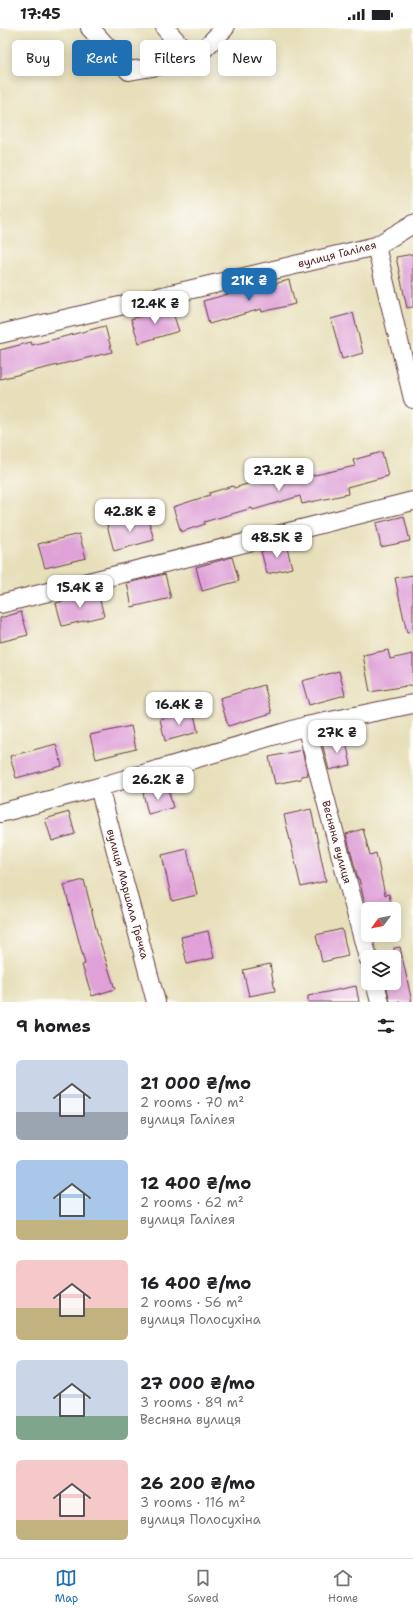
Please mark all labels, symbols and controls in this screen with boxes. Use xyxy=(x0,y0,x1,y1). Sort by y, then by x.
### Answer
text: 17:45 xyxy=(20,4,61,24)
chip: Buy xyxy=(12,40,64,76)
chip: Rent xyxy=(72,40,132,76)
chip: Filters xyxy=(140,40,210,76)
chip: New xyxy=(218,40,276,76)
street label: вулиця Галілея xyxy=(296,237,378,271)
pin: 21K ₴ xyxy=(221,268,277,302)
text: 21K ₴ xyxy=(231,272,267,289)
pin: 12.4K ₴ xyxy=(118,291,192,325)
text: 12.4K ₴ xyxy=(131,295,179,312)
pin: 27.2K ₴ xyxy=(242,458,316,492)
text: 27.2K ₴ xyxy=(253,462,305,479)
pin: 42.8K ₴ xyxy=(93,499,167,533)
text: 42.8K ₴ xyxy=(104,503,156,520)
pin: 48.5K ₴ xyxy=(240,525,314,559)
text: 48.5K ₴ xyxy=(251,529,303,546)
pin: 15.4K ₴ xyxy=(43,575,117,609)
text: 15.4K ₴ xyxy=(56,579,104,596)
pin: 16.4K ₴ xyxy=(142,692,216,726)
text: 16.4K ₴ xyxy=(155,696,203,713)
pin: 27K ₴ xyxy=(309,720,365,754)
text: 27K ₴ xyxy=(317,724,357,741)
pin: 26.2K ₴ xyxy=(121,767,195,801)
text: 26.2K ₴ xyxy=(132,771,184,788)
street label: Весняна вулиця xyxy=(318,799,355,885)
street label: вулиця Маршала Гречка xyxy=(103,827,152,961)
north arrow xyxy=(361,902,401,942)
map controls xyxy=(361,902,401,990)
button: layers xyxy=(361,950,401,990)
text: 9 homes xyxy=(16,1015,91,1037)
icon: filters xyxy=(375,1015,397,1037)
text: 21 000 ₴/mo xyxy=(140,1072,251,1094)
icon: home xyxy=(48,1076,96,1124)
text: 2 rooms · 70 m² xyxy=(140,1094,244,1111)
text: вулиця Галілея xyxy=(140,1111,235,1128)
text: 12 400 ₴/mo xyxy=(140,1172,251,1194)
icon: home xyxy=(48,1176,96,1224)
text: 2 rooms · 62 m² xyxy=(140,1194,244,1211)
text: вулиця Галілея xyxy=(140,1211,235,1228)
text: 16 400 ₴/mo xyxy=(140,1272,251,1294)
icon: home xyxy=(48,1276,96,1324)
text: 2 rooms · 56 m² xyxy=(140,1294,243,1311)
text: вулиця Полосухіна xyxy=(140,1311,261,1328)
text: 27 000 ₴/mo xyxy=(140,1372,255,1394)
icon: home xyxy=(48,1376,96,1424)
text: 3 rooms · 89 m² xyxy=(140,1394,244,1411)
text: Весняна вулиця xyxy=(140,1411,241,1428)
text: 26 200 ₴/mo xyxy=(140,1472,255,1494)
icon: home xyxy=(48,1476,96,1524)
text: 3 rooms · 116 m² xyxy=(140,1494,246,1511)
text: вулиця Полосухіна xyxy=(140,1511,261,1528)
tab: Map xyxy=(55,1567,78,1606)
tab: Saved xyxy=(188,1567,219,1606)
tab: Home xyxy=(328,1567,358,1606)

